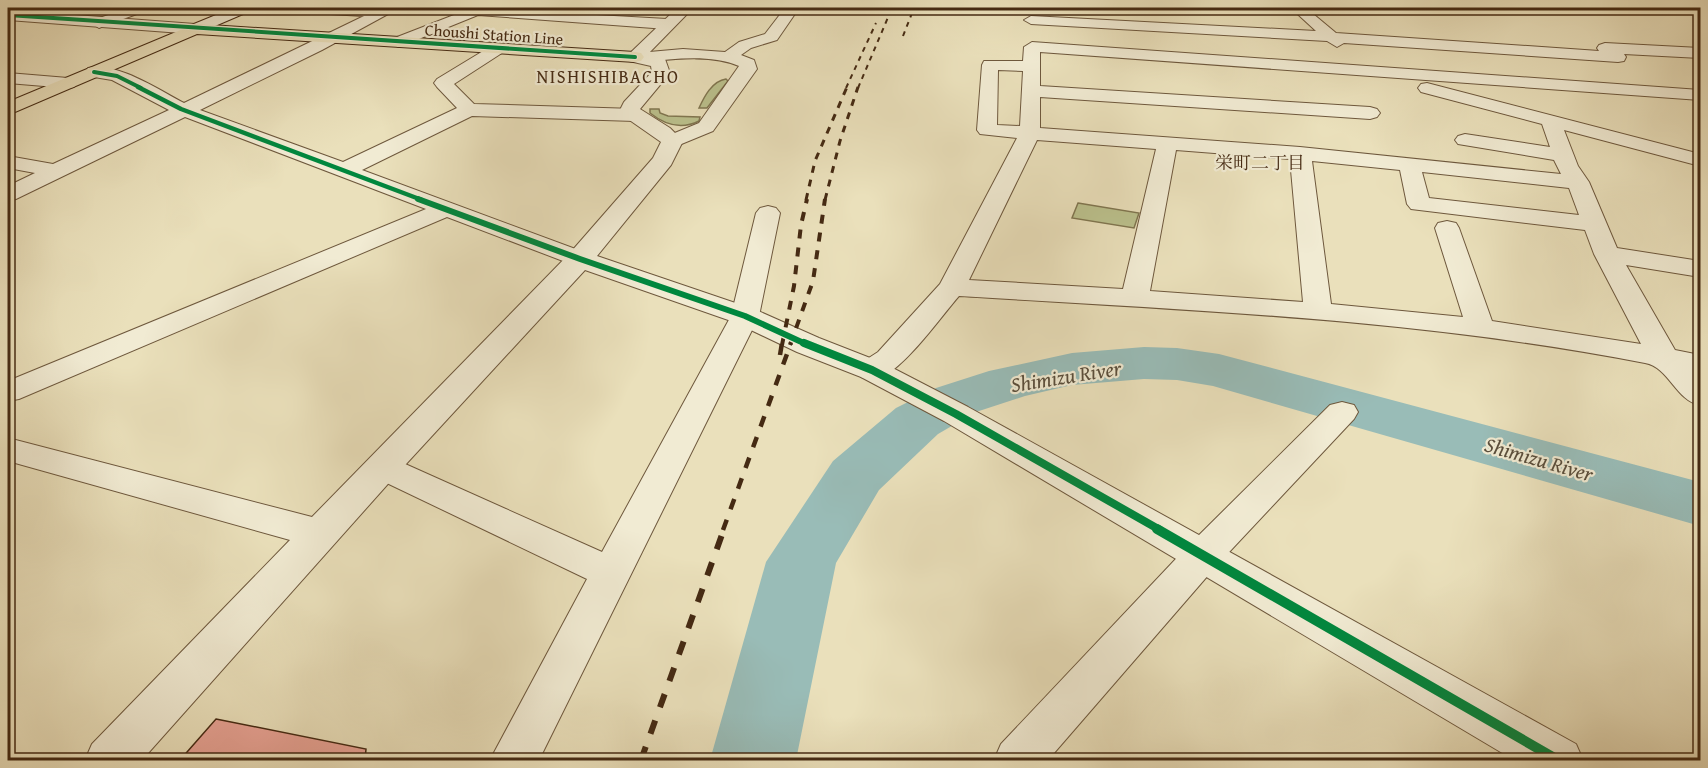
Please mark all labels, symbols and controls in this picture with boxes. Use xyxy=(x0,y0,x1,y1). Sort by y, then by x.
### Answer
street label: Choushi Station Line xyxy=(424,17,564,51)
district label: NISHISHIBACHO xyxy=(537,63,679,90)
district label: 栄町二丁目 xyxy=(1215,149,1305,176)
water label: Shimizu River xyxy=(1009,352,1125,400)
water label: Shimizu River xyxy=(1481,429,1598,490)

